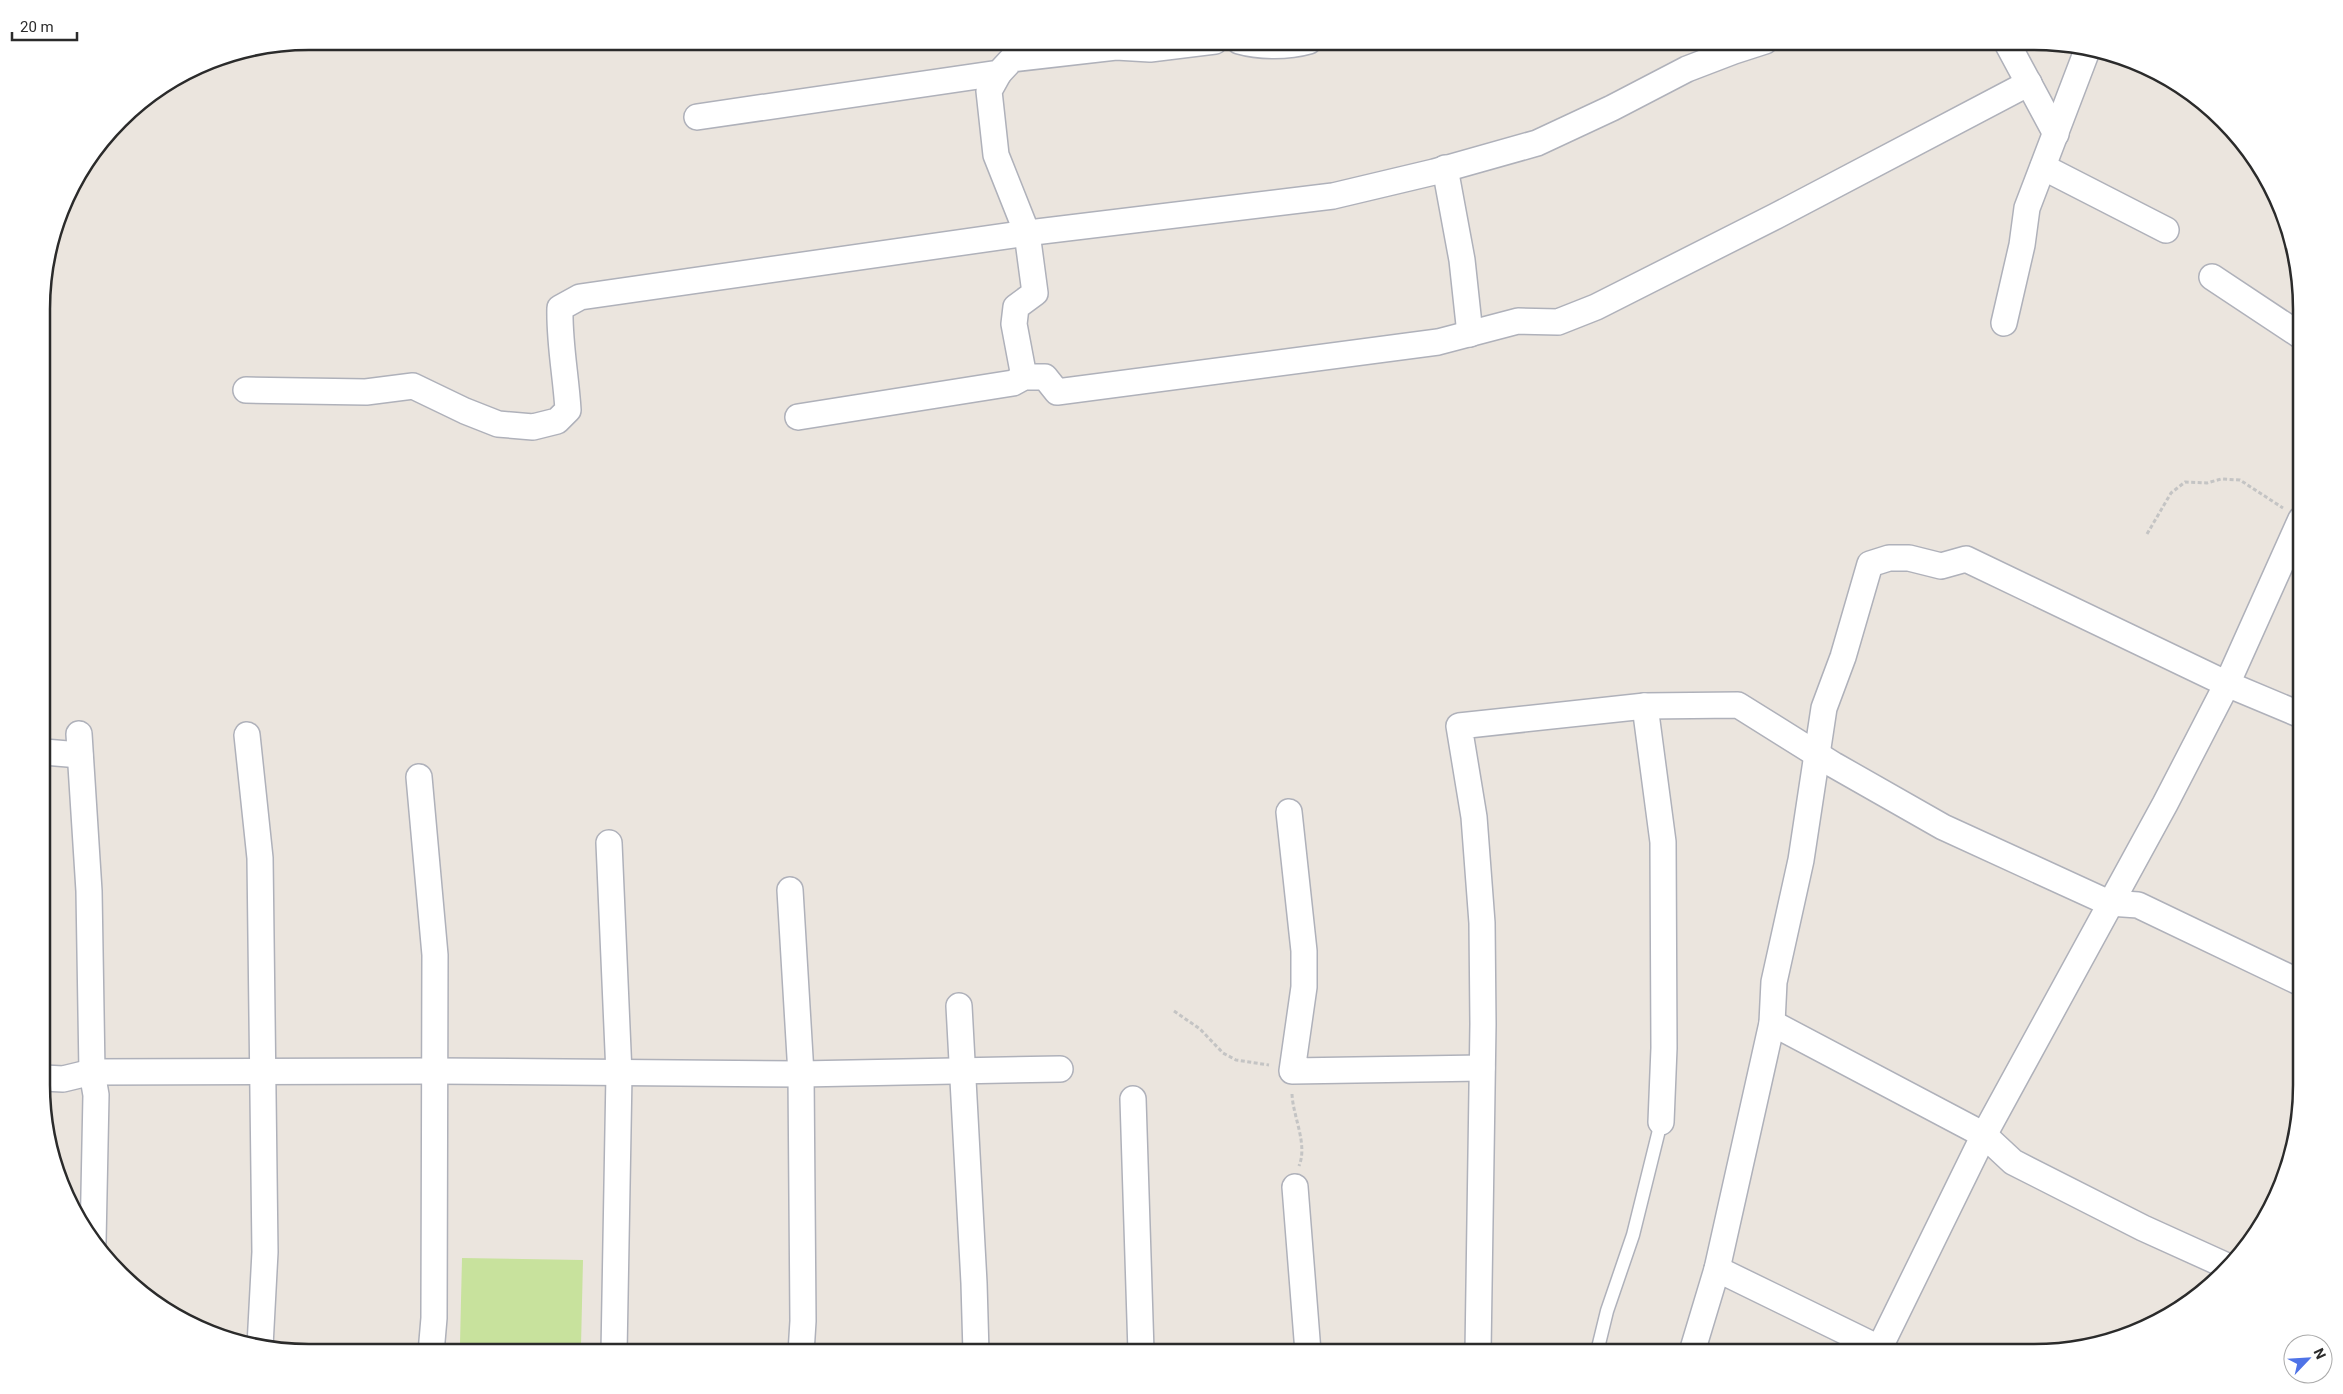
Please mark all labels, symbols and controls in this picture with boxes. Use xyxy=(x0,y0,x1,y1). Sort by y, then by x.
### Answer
scale bar xyxy=(12,10,78,42)
text: 20 m xyxy=(20,18,54,36)
north arrow xyxy=(2283,1334,2333,1384)
text: N xyxy=(2310,1346,2329,1361)

